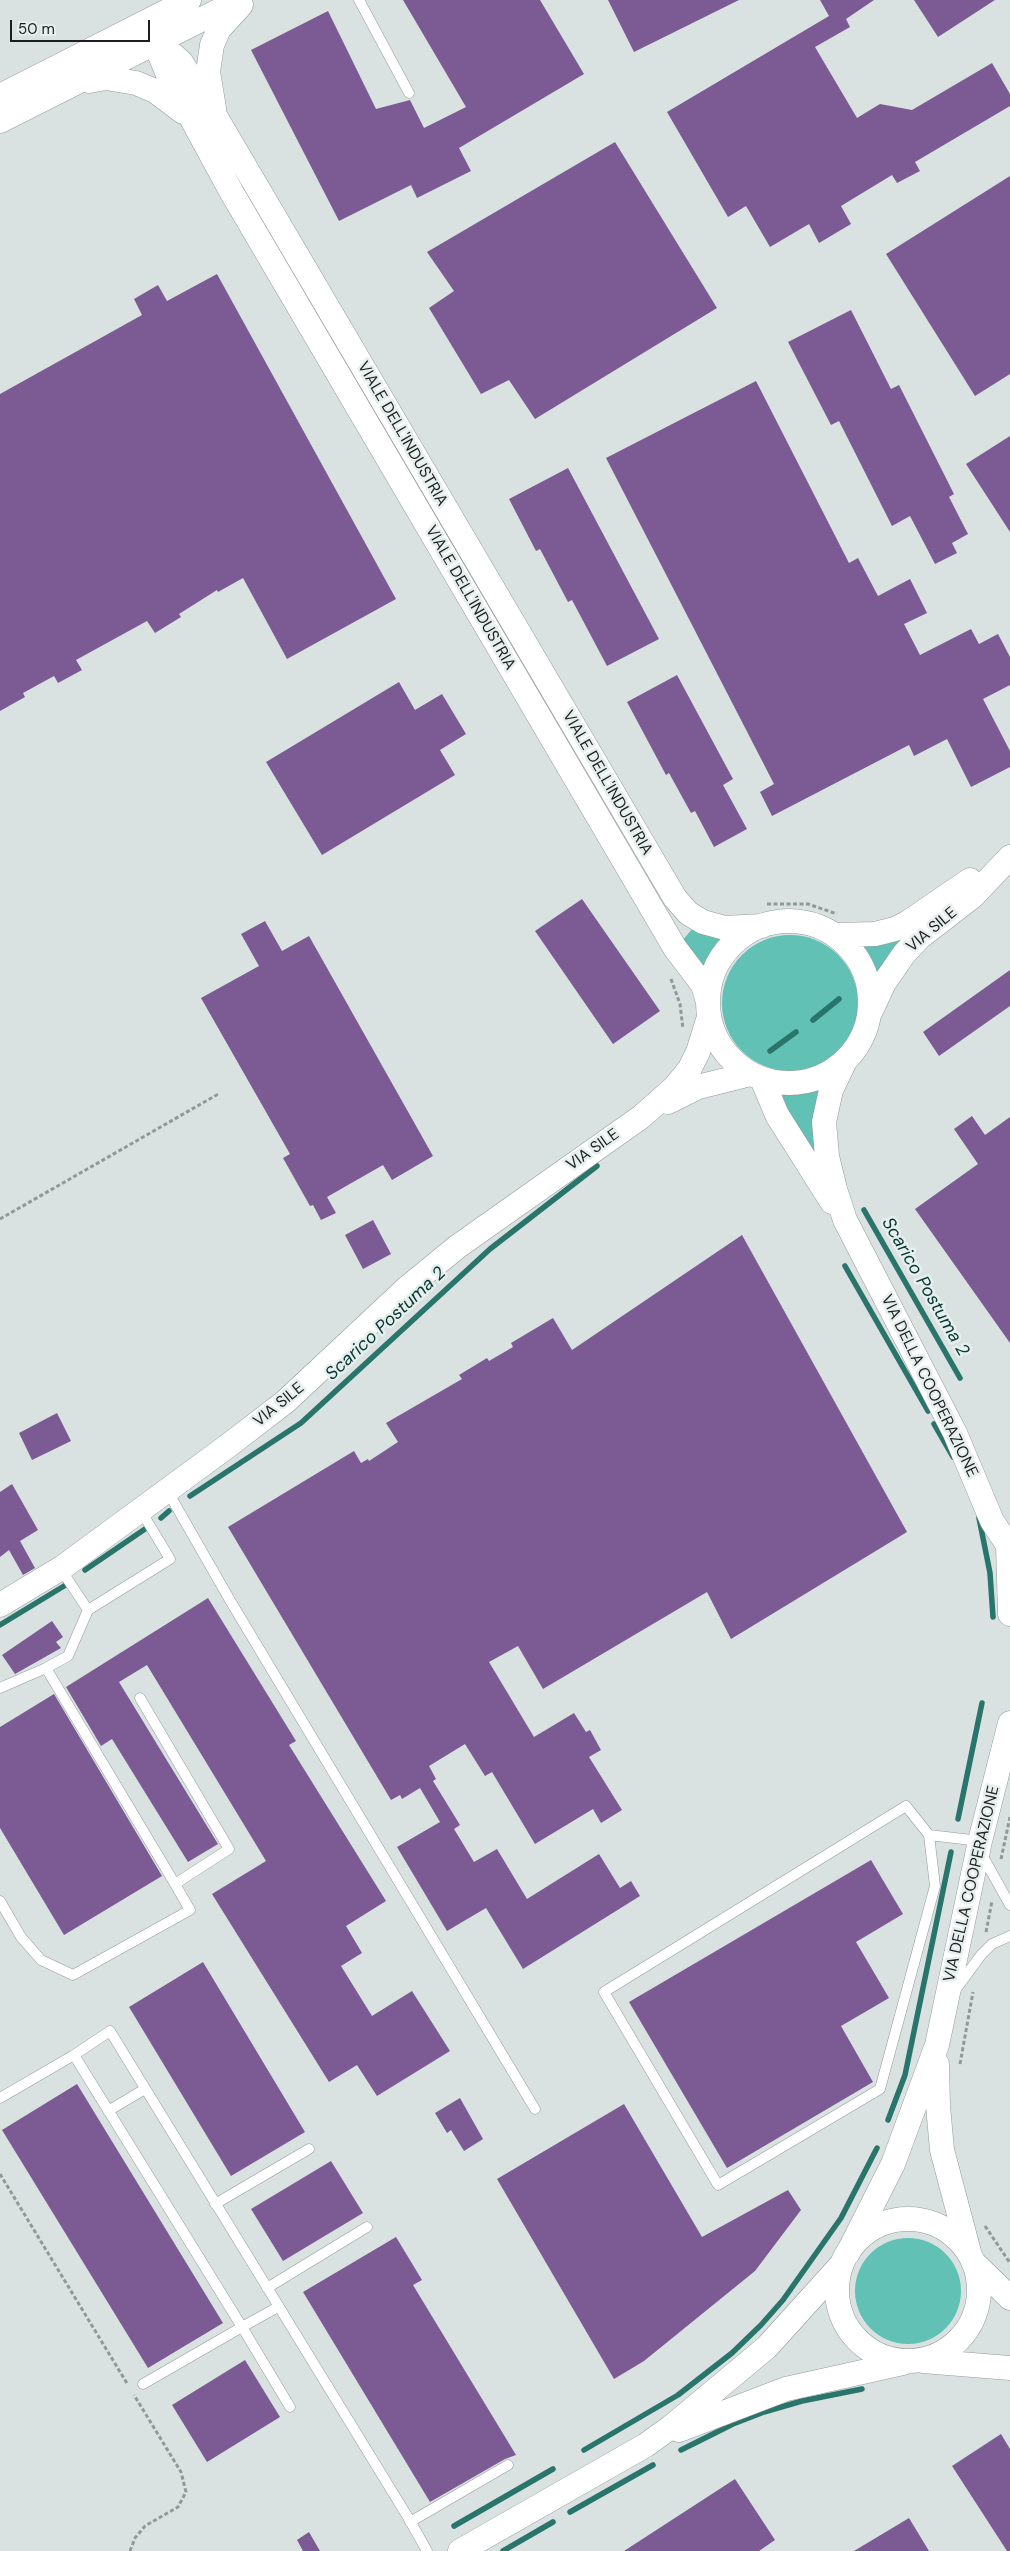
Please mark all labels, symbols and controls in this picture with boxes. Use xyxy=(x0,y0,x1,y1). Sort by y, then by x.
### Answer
scale bar xyxy=(12,10,152,42)
text: 50 m xyxy=(18,19,55,39)
street label: VIALE DELL'INDUSTRIA xyxy=(353,358,451,510)
street label: VIALE DELL'INDUSTRIA xyxy=(421,522,519,674)
street label: VIALE DELL'INDUSTRIA xyxy=(558,707,656,859)
street label: VIA SILE xyxy=(903,903,961,957)
street label: VIA SILE xyxy=(563,1125,623,1175)
water label: Scarico Postuma 2 xyxy=(877,1214,973,1360)
water label: Scarico Postuma 2 xyxy=(321,1263,451,1385)
street label: VIA DELLA COOPERAZIONE xyxy=(876,1292,982,1480)
street label: VIA SILE xyxy=(250,1379,308,1431)
street label: VIA DELLA COOPERAZIONE xyxy=(940,1784,1004,1984)

